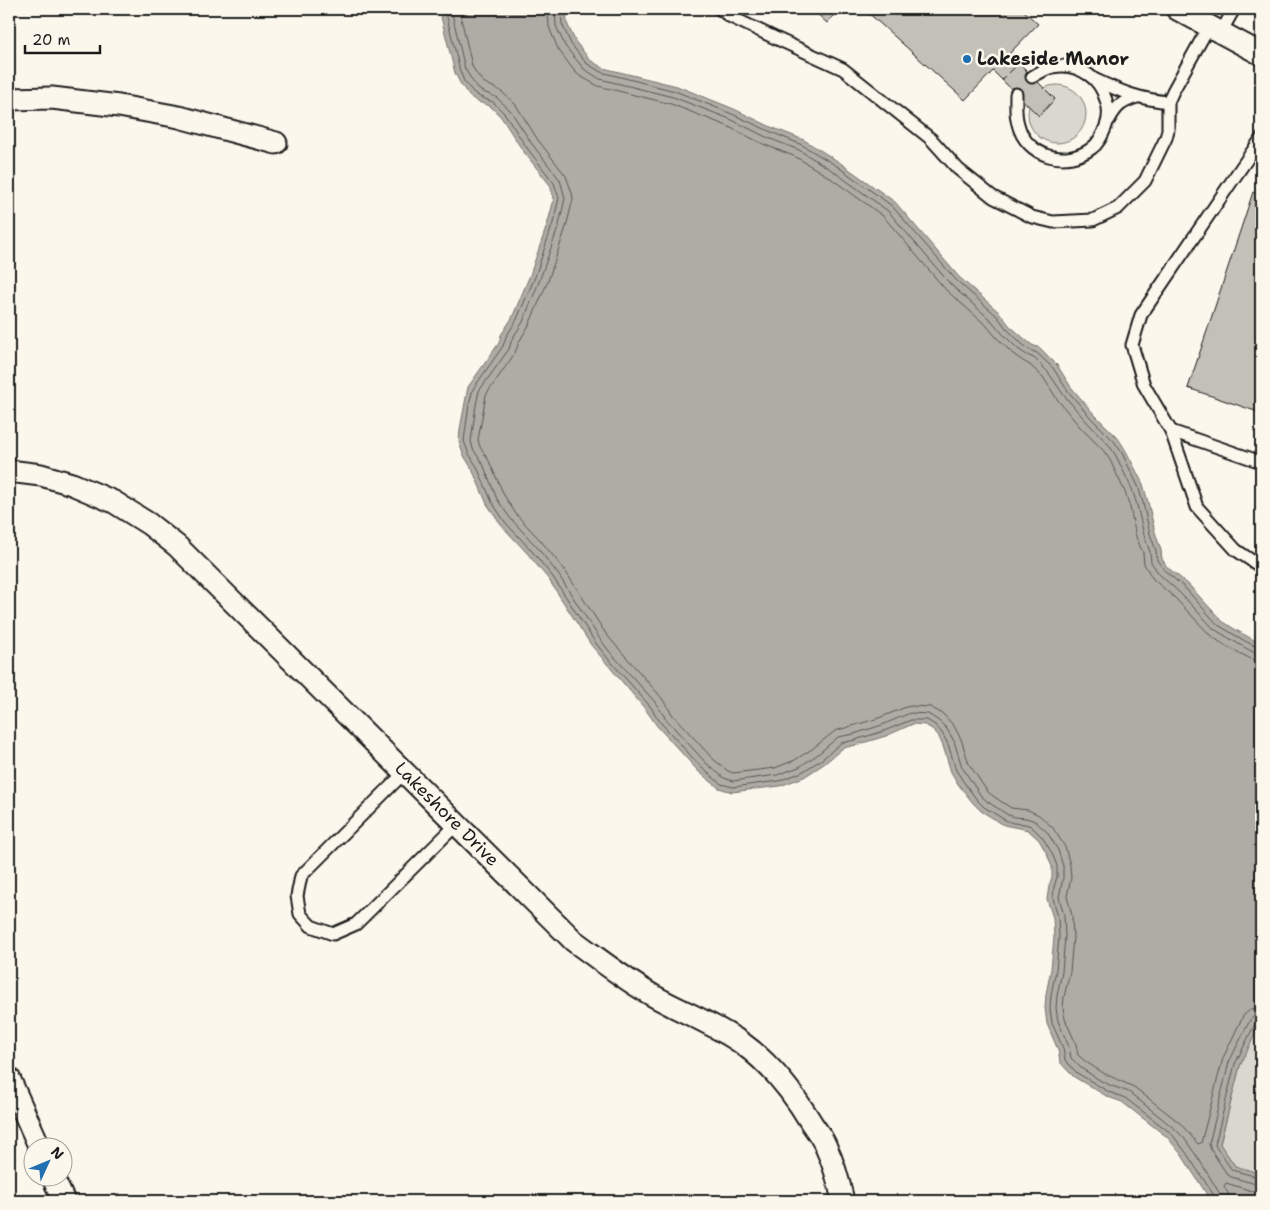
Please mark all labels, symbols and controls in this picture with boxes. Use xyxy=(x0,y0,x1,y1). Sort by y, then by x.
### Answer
scale bar xyxy=(25,22,100,54)
text: 20 m xyxy=(32,30,71,50)
place label: Lakeside Manor xyxy=(977,47,1130,71)
marker: Lakeside Manor xyxy=(961,53,973,65)
street label: Lakeshore Drive xyxy=(389,756,505,872)
north arrow xyxy=(22,1138,72,1188)
text: N xyxy=(47,1143,68,1163)

